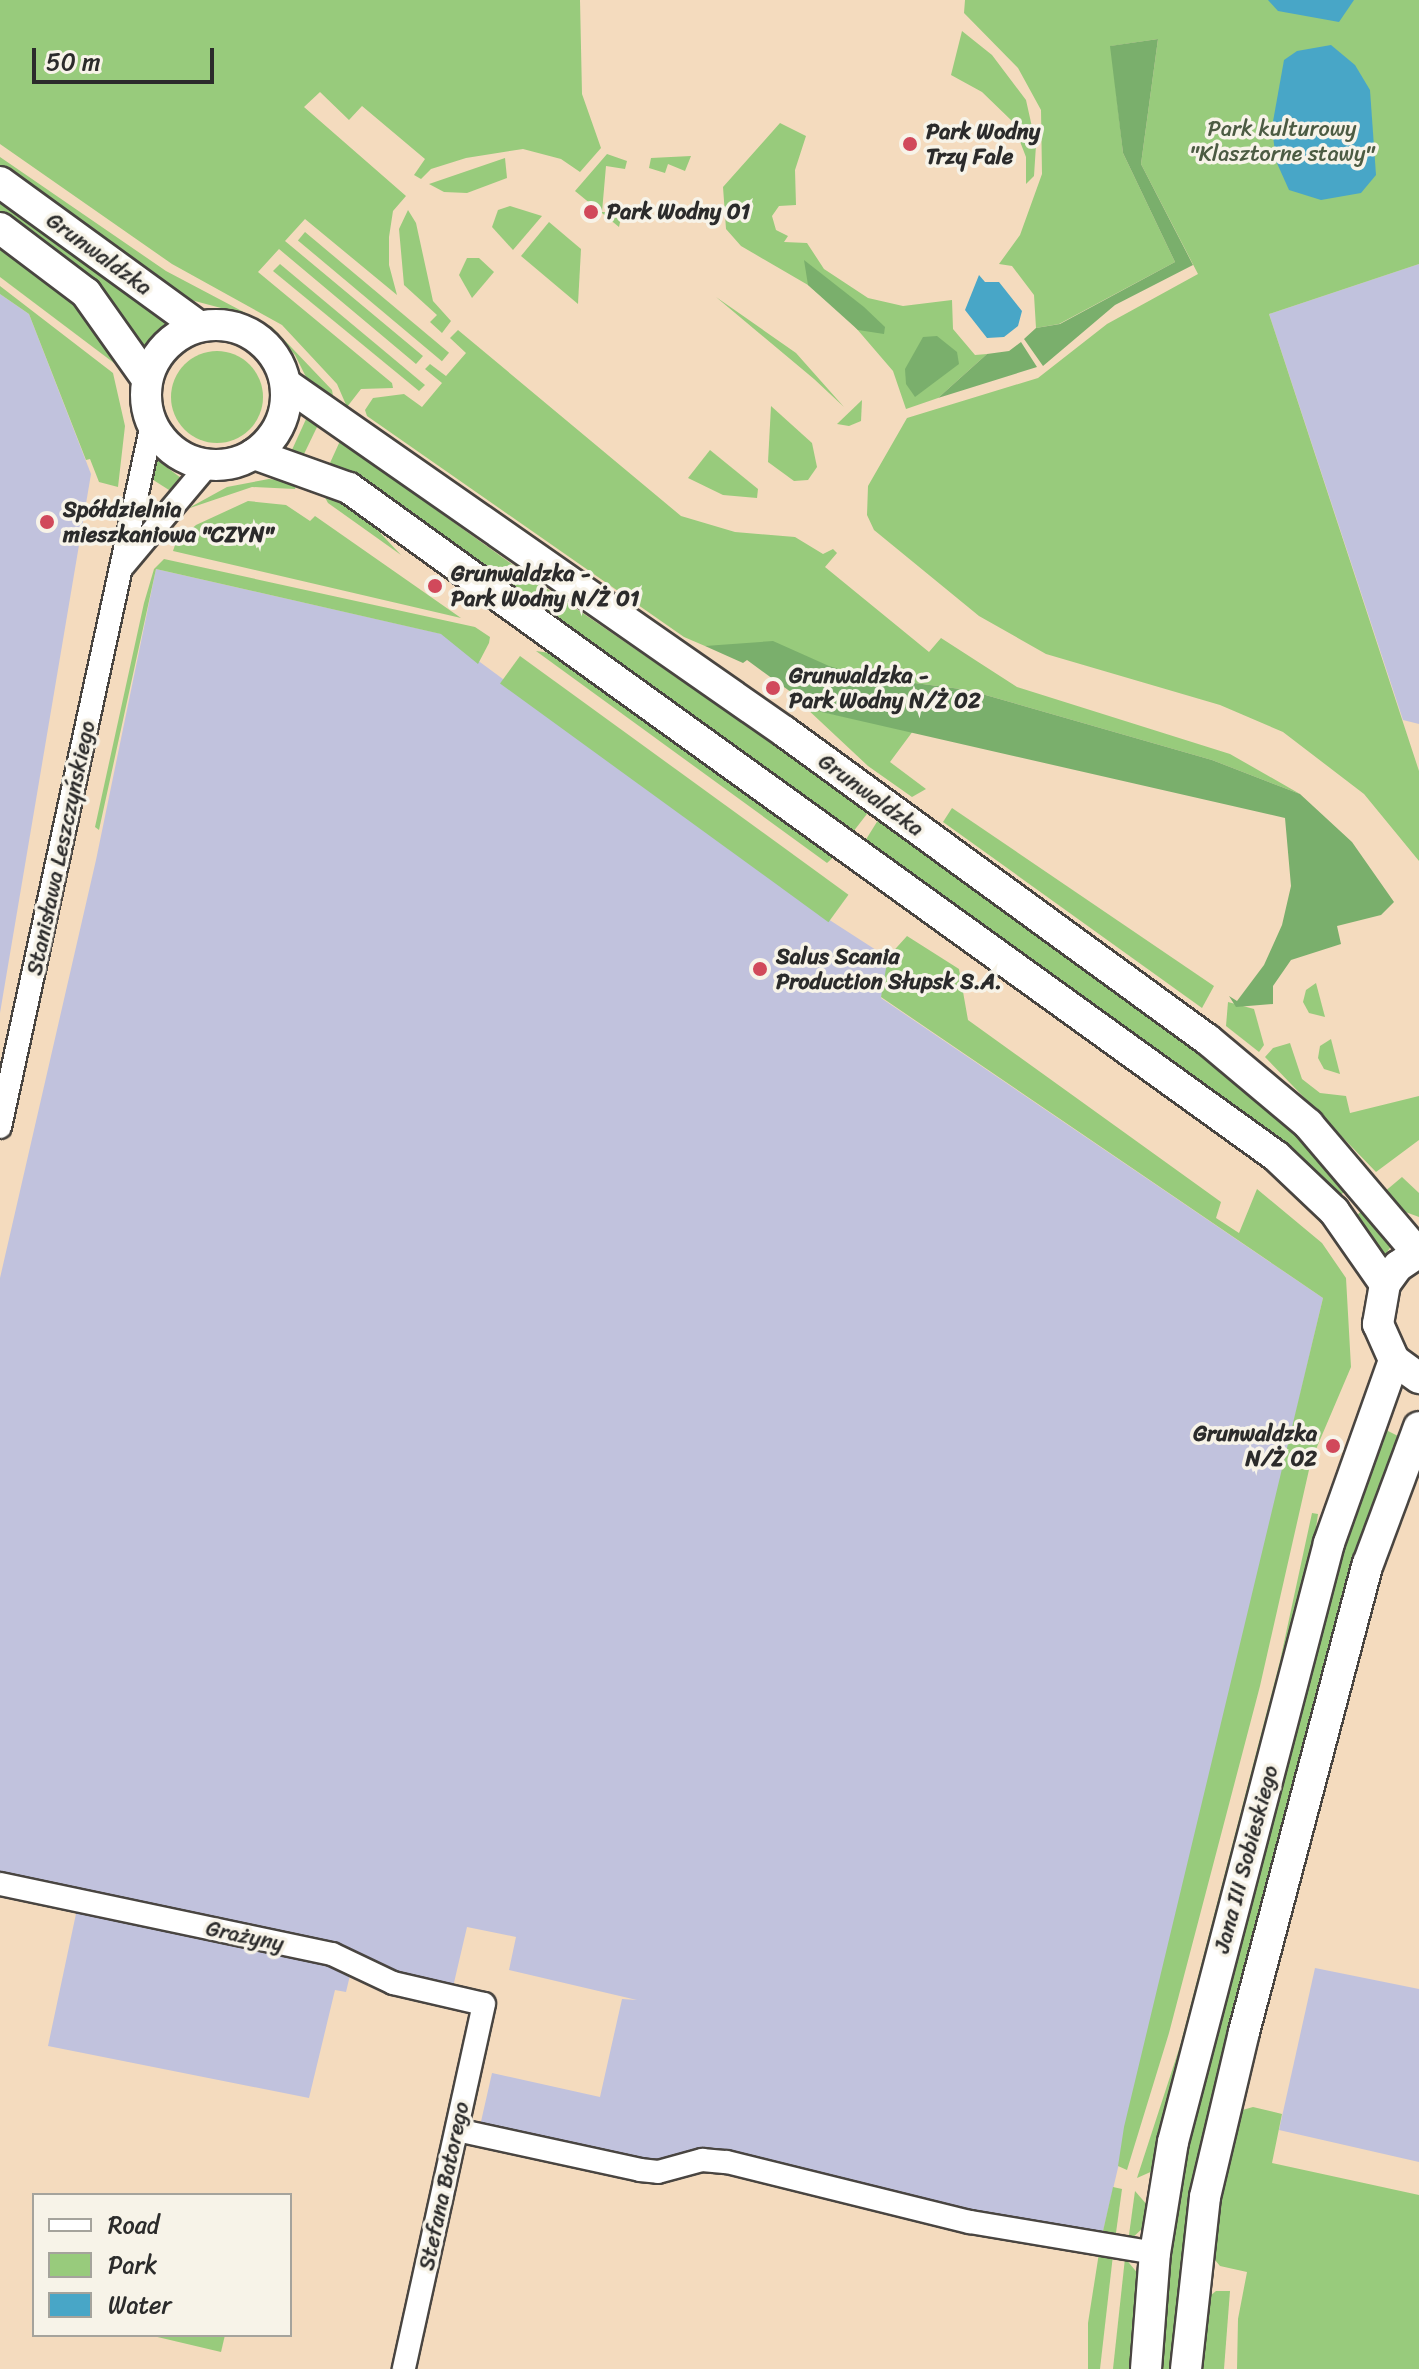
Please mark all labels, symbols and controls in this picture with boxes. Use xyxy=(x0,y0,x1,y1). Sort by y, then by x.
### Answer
scale bar xyxy=(36,32,218,82)
text: 50 m xyxy=(46,41,101,83)
park label: Park kulturowy "Klasztorne stawy" xyxy=(1190,115,1374,166)
place label: Park Wodny Trzy Fale xyxy=(926,118,1040,170)
marker: Park Wodny Trzy Fale xyxy=(901,135,919,153)
place label: Park Wodny 01 xyxy=(607,199,750,225)
marker: Park Wodny 01 xyxy=(582,203,600,221)
street label: Grunwaldzka xyxy=(41,207,157,301)
place label: Spółdzielnia mieszkaniowa "CZYN" xyxy=(63,496,274,548)
marker: Spółdzielnia mieszkaniowa "CZYN" xyxy=(38,513,56,531)
place label: Grunwaldzka - Park Wodny N/Ż 01 xyxy=(451,560,639,612)
marker: Grunwaldzka - Park Wodny N/Ż 01 xyxy=(426,577,444,595)
place label: Grunwaldzka - Park Wodny N/Ż 02 xyxy=(789,662,980,714)
marker: Grunwaldzka - Park Wodny N/Ż 02 xyxy=(764,679,782,697)
street label: Stanisława Leszczyńskiego xyxy=(21,719,101,977)
street label: Grunwaldzka xyxy=(813,748,929,842)
place label: Salus Scania Production Słupsk S.A. xyxy=(776,943,1002,994)
marker: Salus Scania Production Słupsk S.A. xyxy=(751,960,769,978)
place label: Grunwaldzka N/Ż 02 xyxy=(1193,1420,1317,1472)
marker: Grunwaldzka N/Ż 02 xyxy=(1324,1437,1342,1455)
street label: Jana III Sobieskiego xyxy=(1208,1762,1284,1956)
street label: Grażyny xyxy=(204,1915,286,1957)
street label: Stefana Batorego xyxy=(413,2099,475,2273)
legend xyxy=(32,2193,292,2337)
text: Road xyxy=(108,2204,159,2246)
text: Park xyxy=(108,2244,157,2286)
text: Water xyxy=(108,2284,171,2326)

